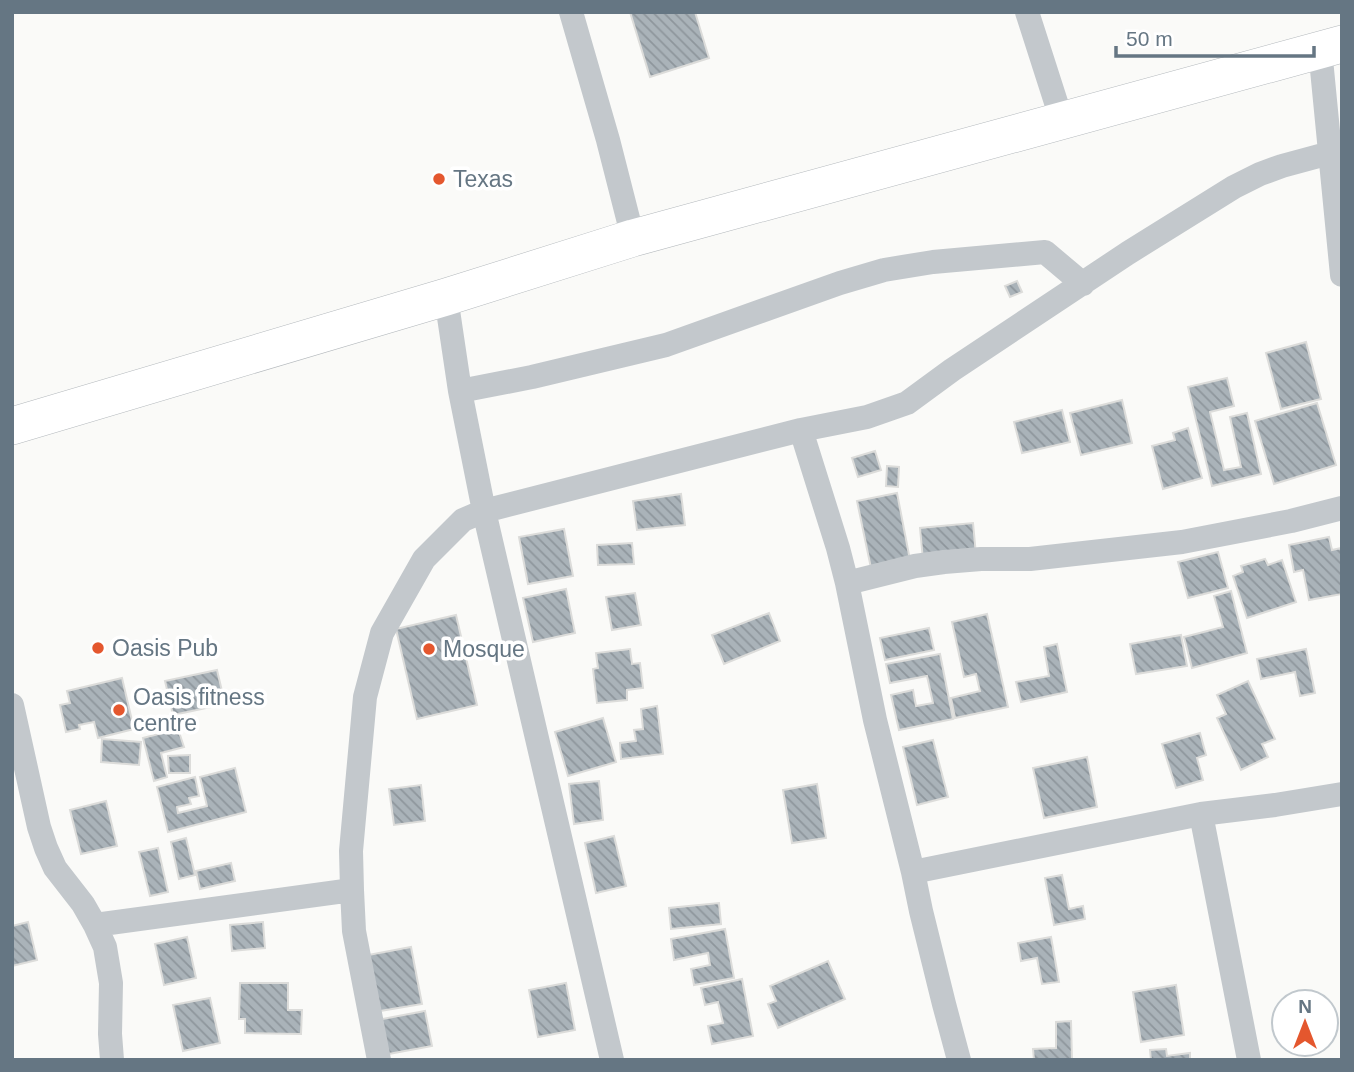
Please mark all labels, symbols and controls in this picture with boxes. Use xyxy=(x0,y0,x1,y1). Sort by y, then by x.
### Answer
scale bar xyxy=(1116,14,1314,58)
text: 50 m xyxy=(1126,27,1173,50)
place label: Texas xyxy=(453,166,513,192)
marker: Texas xyxy=(431,171,447,187)
place label: Oasis Pub xyxy=(112,635,218,661)
place label: Mosque xyxy=(443,636,525,662)
marker: Oasis Pub xyxy=(90,640,106,656)
marker: Mosque xyxy=(421,641,437,657)
place label: Oasis fitness centre xyxy=(133,684,265,736)
marker: Oasis fitness centre xyxy=(111,702,127,718)
north arrow xyxy=(1270,988,1340,1058)
text: N xyxy=(1298,996,1312,1017)

